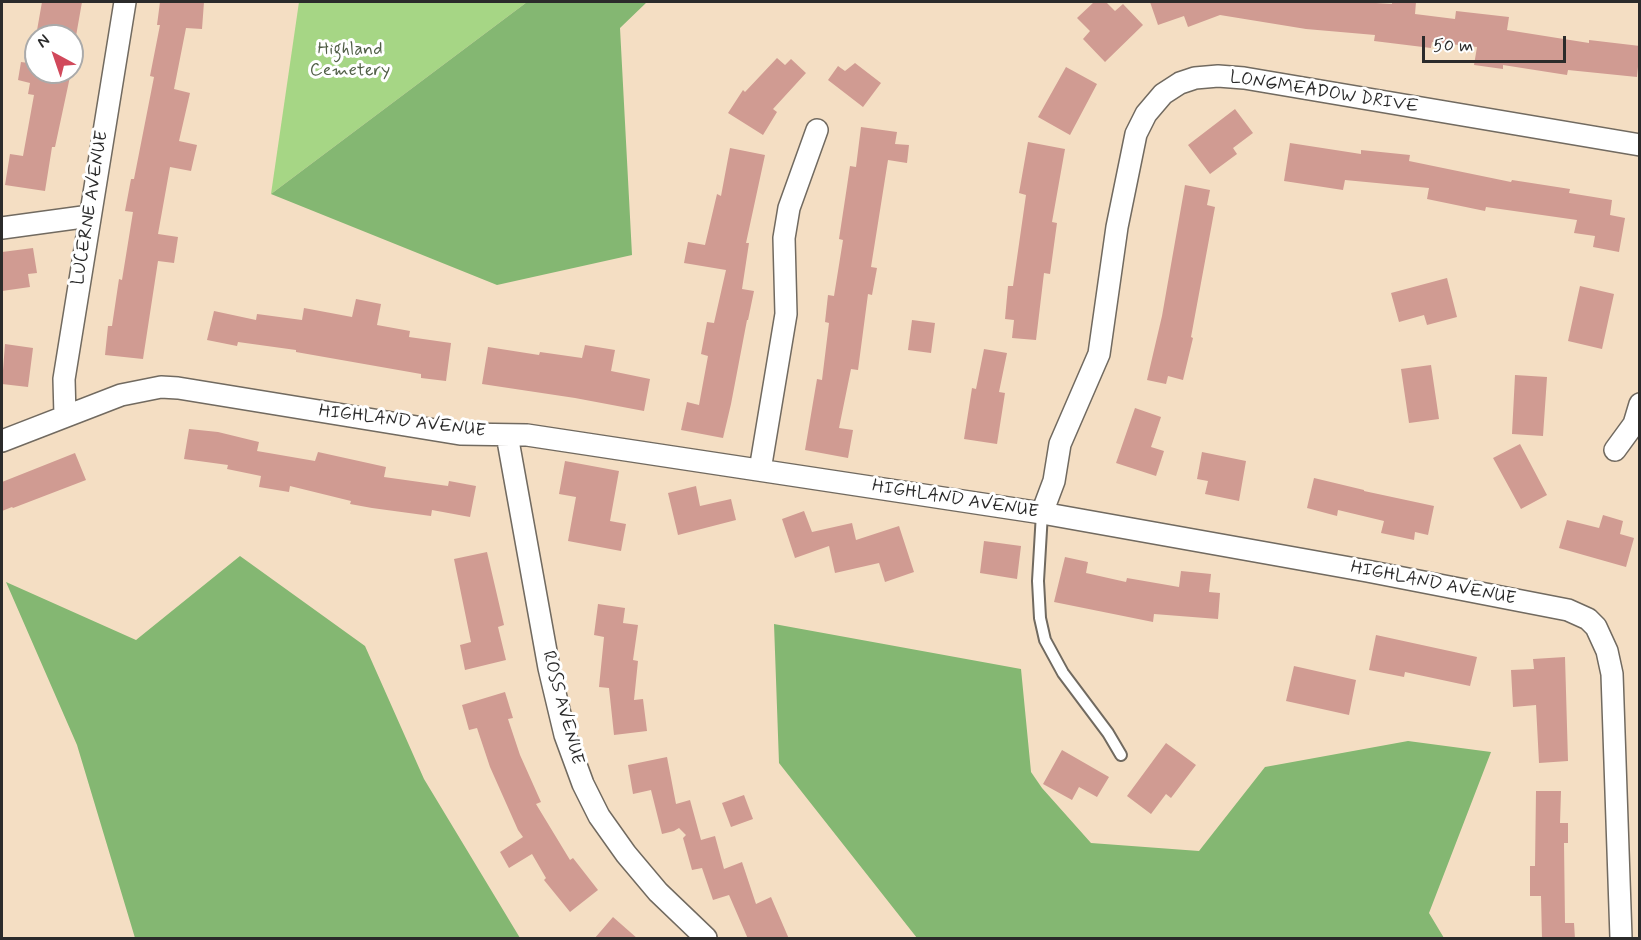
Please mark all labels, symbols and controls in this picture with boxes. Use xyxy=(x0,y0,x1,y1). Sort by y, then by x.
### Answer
north arrow xyxy=(24,24,84,84)
scale bar xyxy=(1425,24,1569,62)
text: N xyxy=(33,30,54,53)
text: 50 m xyxy=(1433,34,1473,58)
park label: Highland Cemetery xyxy=(310,39,390,82)
street label: LONGMEADOW DRIVE xyxy=(1228,67,1420,119)
street label: LUCERNE AVENUE xyxy=(68,129,114,287)
street label: HIGHLAND AVENUE xyxy=(317,401,487,443)
street label: HIGHLAND AVENUE xyxy=(870,476,1040,524)
street label: HIGHLAND AVENUE xyxy=(1349,557,1517,611)
street label: ROSS AVENUE xyxy=(536,649,588,767)

